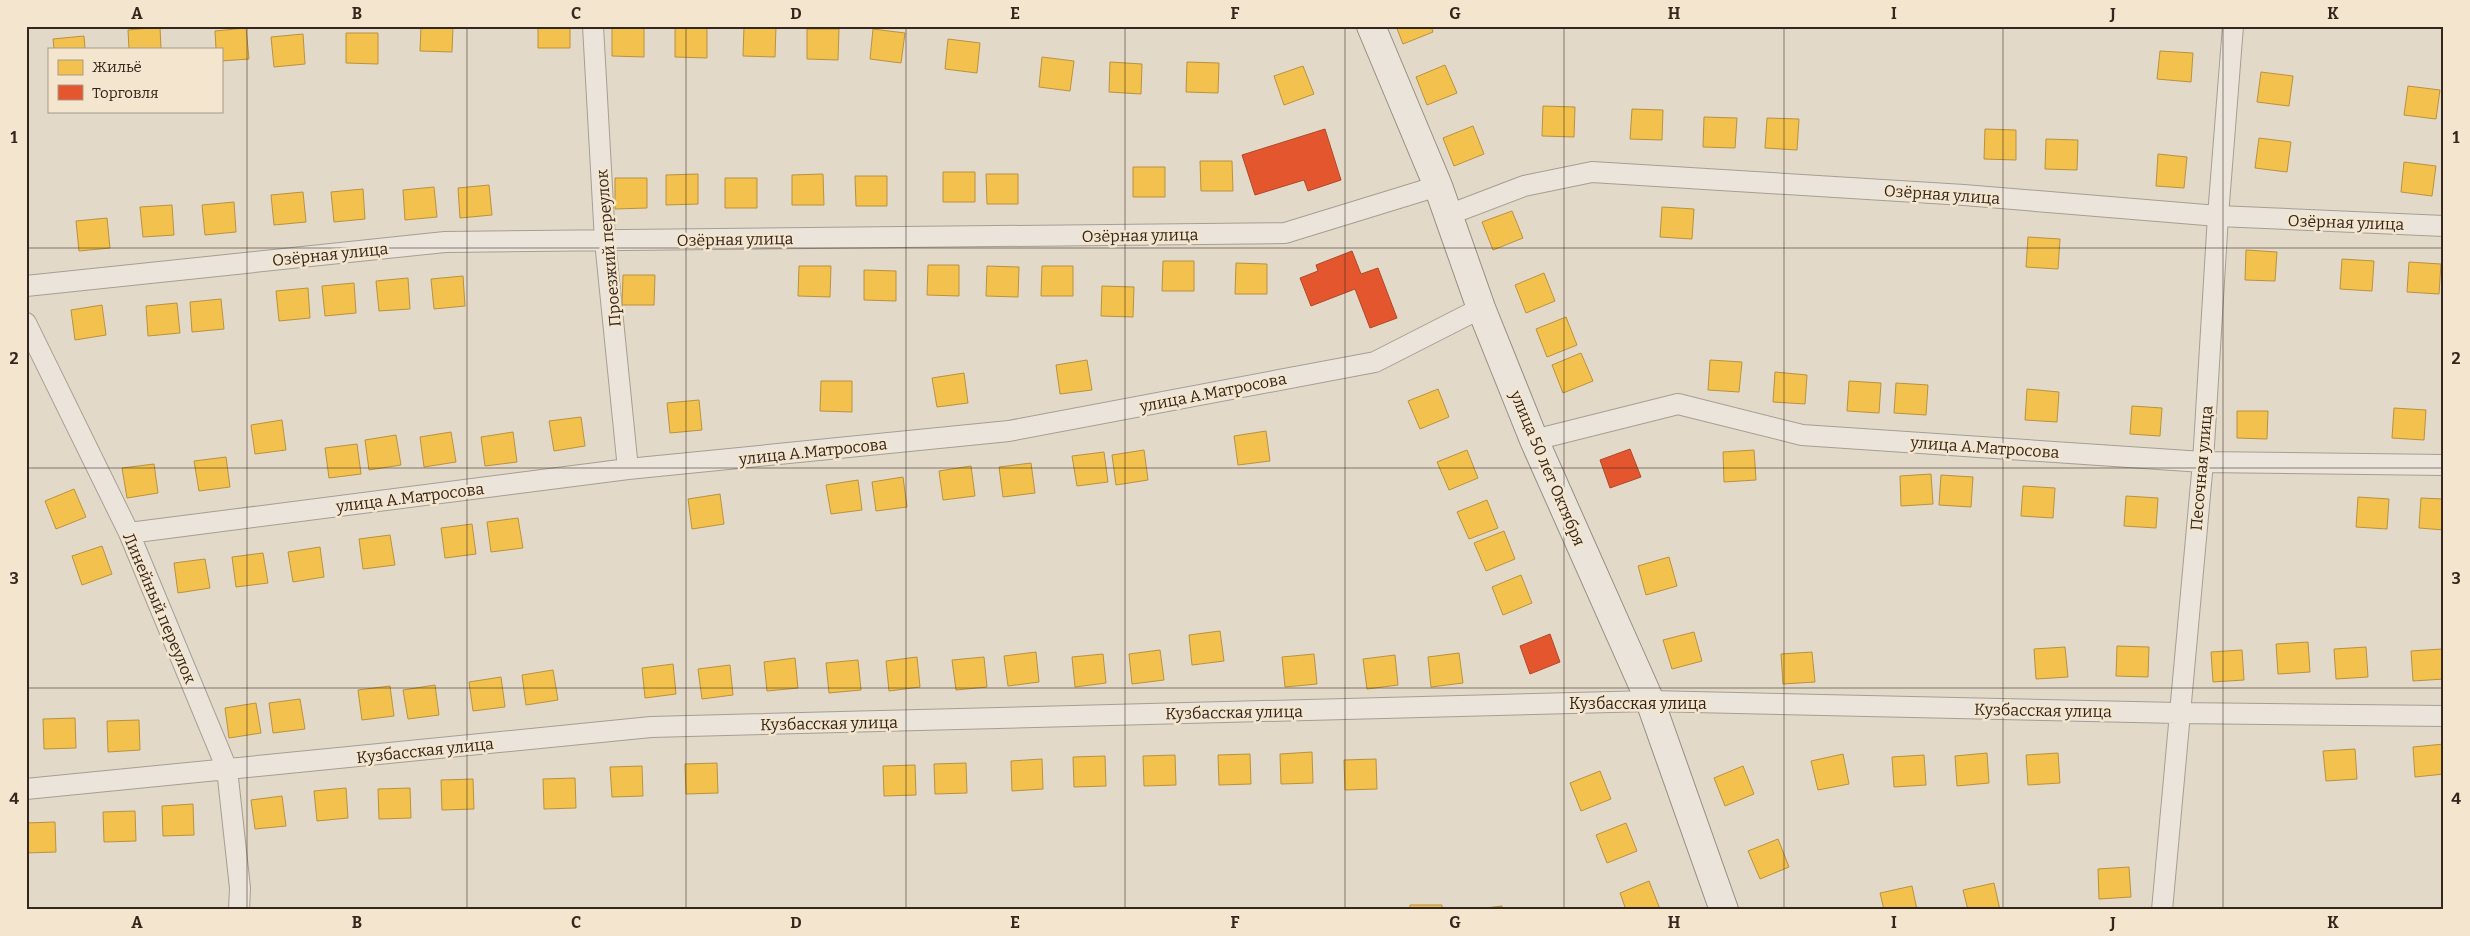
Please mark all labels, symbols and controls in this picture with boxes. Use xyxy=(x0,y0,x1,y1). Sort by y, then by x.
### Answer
text: A xyxy=(131,4,143,23)
text: B xyxy=(352,4,362,23)
text: C xyxy=(571,4,581,23)
text: D xyxy=(790,4,802,23)
text: E xyxy=(1010,4,1020,23)
text: F xyxy=(1231,4,1240,23)
text: G xyxy=(1449,4,1461,23)
text: H xyxy=(1668,4,1681,23)
text: I xyxy=(1891,4,1897,23)
text: J xyxy=(2109,4,2116,23)
text: K xyxy=(2327,4,2339,23)
legend xyxy=(48,48,222,112)
text: Жильё xyxy=(92,58,142,76)
text: Торговля xyxy=(92,84,159,102)
text: 1 xyxy=(11,128,18,147)
text: 1 xyxy=(2453,128,2460,147)
street label: Проезжий переулок xyxy=(592,168,625,327)
street label: Озёрная улица xyxy=(1883,181,2001,208)
street label: Озёрная улица xyxy=(2287,211,2405,234)
street label: Озёрная улица xyxy=(1082,225,1199,246)
street label: Озёрная улица xyxy=(677,229,794,250)
street label: Озёрная улица xyxy=(271,239,389,270)
text: 2 xyxy=(9,349,19,368)
text: 2 xyxy=(2451,349,2461,368)
street label: улица А.Матросова xyxy=(1137,369,1288,416)
street label: улица 50 лет Октября xyxy=(1506,387,1589,549)
street label: Песочная улица xyxy=(2187,404,2216,531)
street label: улица А.Матросова xyxy=(1909,433,2060,462)
street label: улица А.Матросова xyxy=(737,434,888,469)
street label: улица А.Матросова xyxy=(334,479,485,516)
street label: Линейный переулок xyxy=(119,530,200,687)
text: 3 xyxy=(9,569,19,588)
text: 3 xyxy=(2451,569,2461,588)
street label: Кузбасская улица xyxy=(1569,694,1707,713)
street label: Кузбасская улица xyxy=(1974,700,2112,721)
street label: Кузбасская улица xyxy=(1165,702,1303,723)
street label: Кузбасская улица xyxy=(760,713,898,734)
street label: Кузбасская улица xyxy=(356,734,495,767)
text: 4 xyxy=(9,789,19,808)
text: 4 xyxy=(2451,789,2461,808)
text: A xyxy=(131,913,143,932)
text: B xyxy=(352,913,362,932)
text: C xyxy=(571,913,581,932)
text: D xyxy=(790,913,802,932)
text: E xyxy=(1010,913,1020,932)
text: F xyxy=(1231,913,1240,932)
text: G xyxy=(1449,913,1461,932)
text: H xyxy=(1668,913,1681,932)
text: I xyxy=(1891,913,1897,932)
text: J xyxy=(2109,913,2116,932)
text: K xyxy=(2327,913,2339,932)

